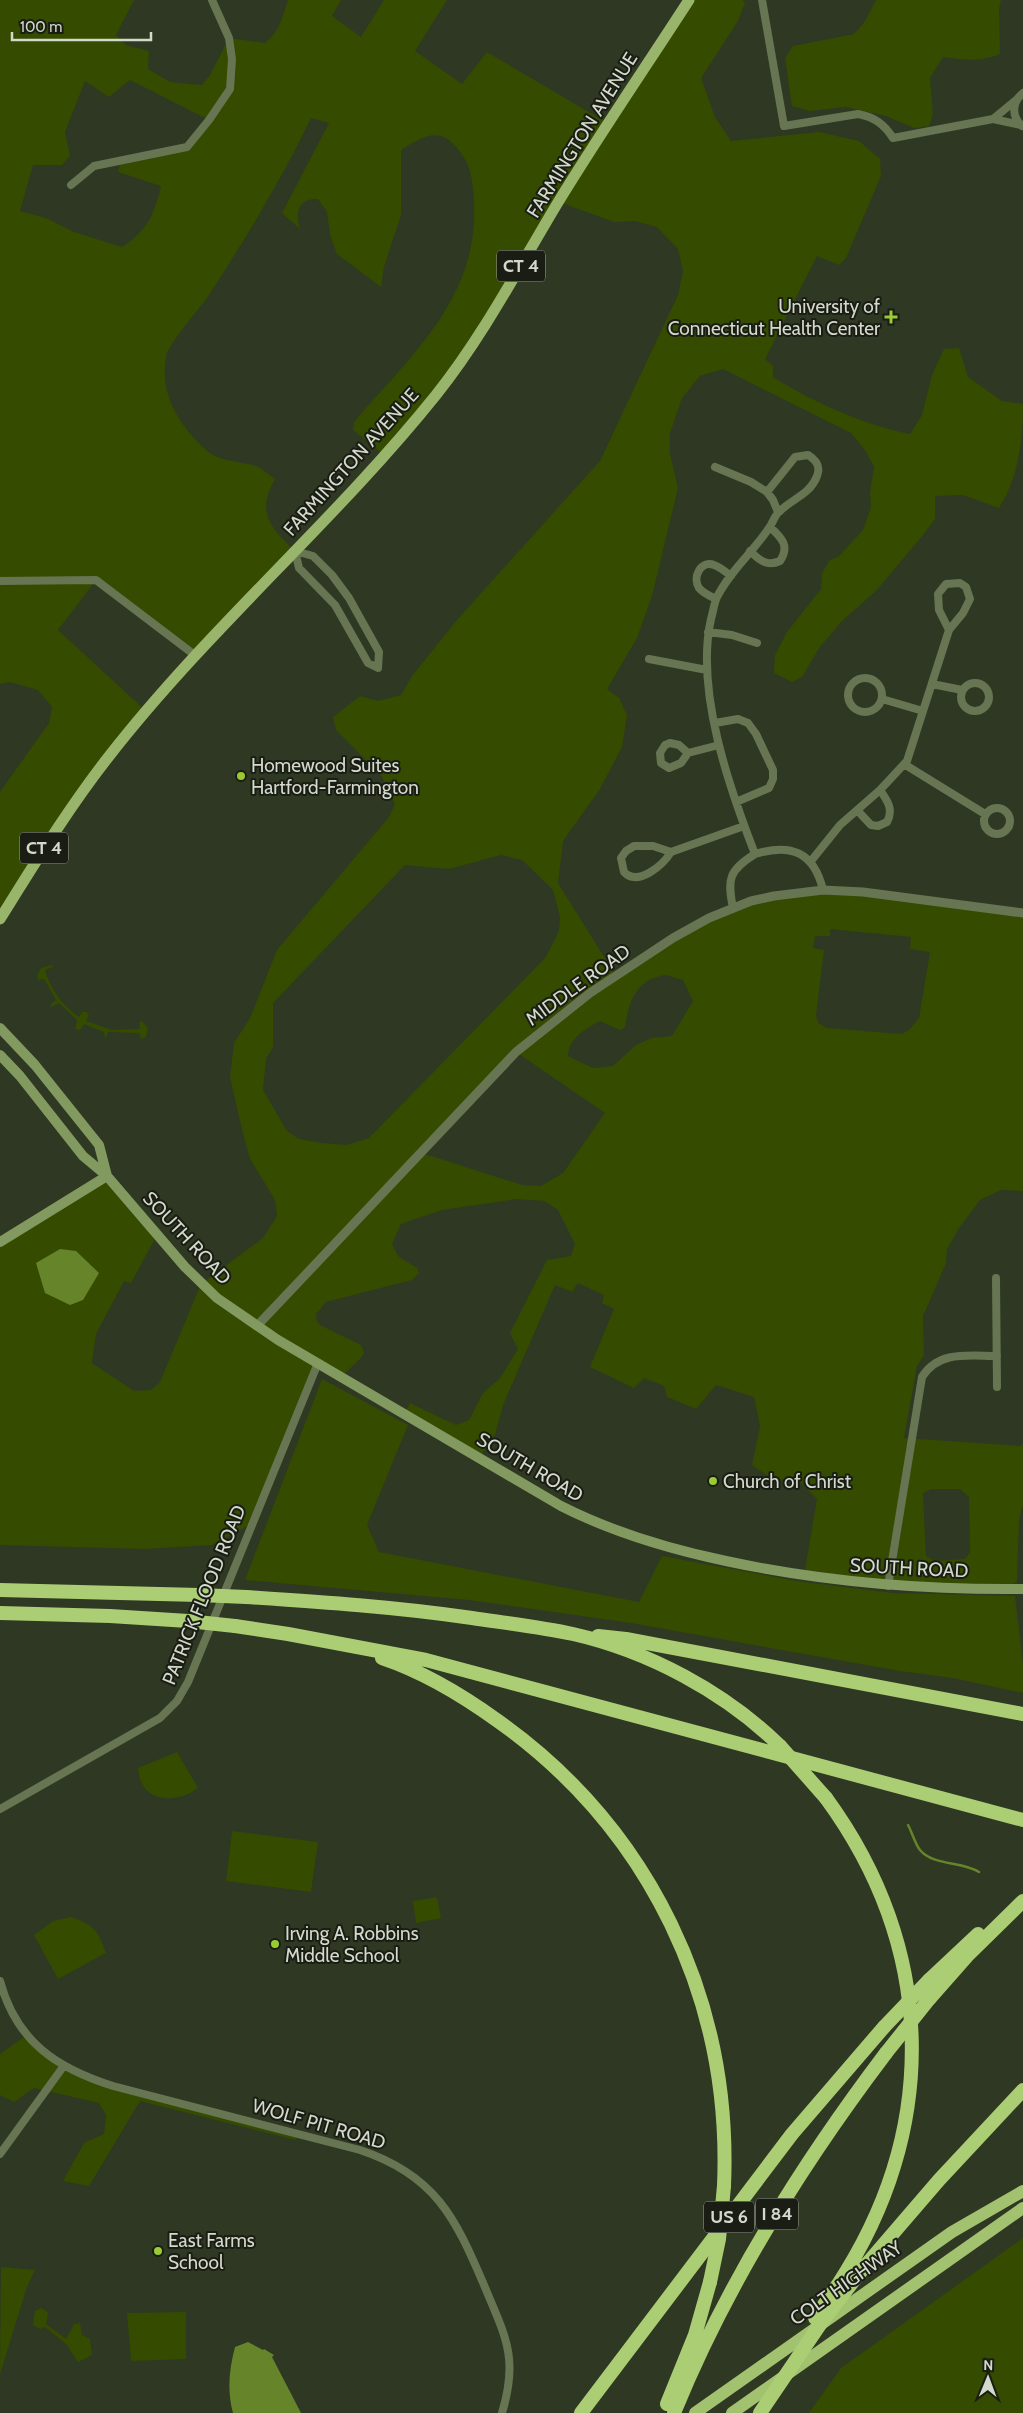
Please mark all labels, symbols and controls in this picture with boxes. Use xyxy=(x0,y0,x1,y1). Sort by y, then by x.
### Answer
scale bar xyxy=(12,10,151,42)
text: 100 m xyxy=(20,18,62,36)
street label: FARMINGTON AVENUE xyxy=(522,48,642,222)
road number: CT 4 xyxy=(497,250,545,282)
place label: University of Connecticut Health Center xyxy=(668,295,881,340)
marker: University of Connecticut Health Center xyxy=(884,310,898,324)
street label: FARMINGTON AVENUE xyxy=(279,383,423,541)
place label: Homewood Suites Hartford-Farmington xyxy=(251,754,419,799)
marker: Homewood Suites Hartford-Farmington xyxy=(235,770,247,782)
road number: CT 4 xyxy=(20,832,68,864)
street label: MIDDLE ROAD xyxy=(521,939,635,1031)
street label: SOUTH ROAD xyxy=(138,1187,236,1289)
street label: SOUTH ROAD xyxy=(473,1427,587,1507)
place label: Church of Christ xyxy=(723,1470,852,1493)
marker: Church of Christ xyxy=(707,1475,719,1487)
street label: PATRICK FLOOD ROAD xyxy=(157,1502,251,1688)
street label: SOUTH ROAD xyxy=(849,1553,969,1583)
place label: Irving A. Robbins Middle School xyxy=(285,1922,419,1967)
marker: Irving A. Robbins Middle School xyxy=(269,1938,281,1950)
street label: WOLF PIT ROAD xyxy=(250,2094,389,2154)
road number: I 84 xyxy=(756,2198,798,2230)
road number: US 6 xyxy=(704,2202,754,2232)
place label: East Farms School xyxy=(168,2229,255,2274)
street label: COLT HIGHWAY xyxy=(785,2236,907,2330)
marker: East Farms School xyxy=(152,2245,164,2257)
north arrow xyxy=(963,2353,1013,2403)
text: N xyxy=(983,2356,993,2374)

